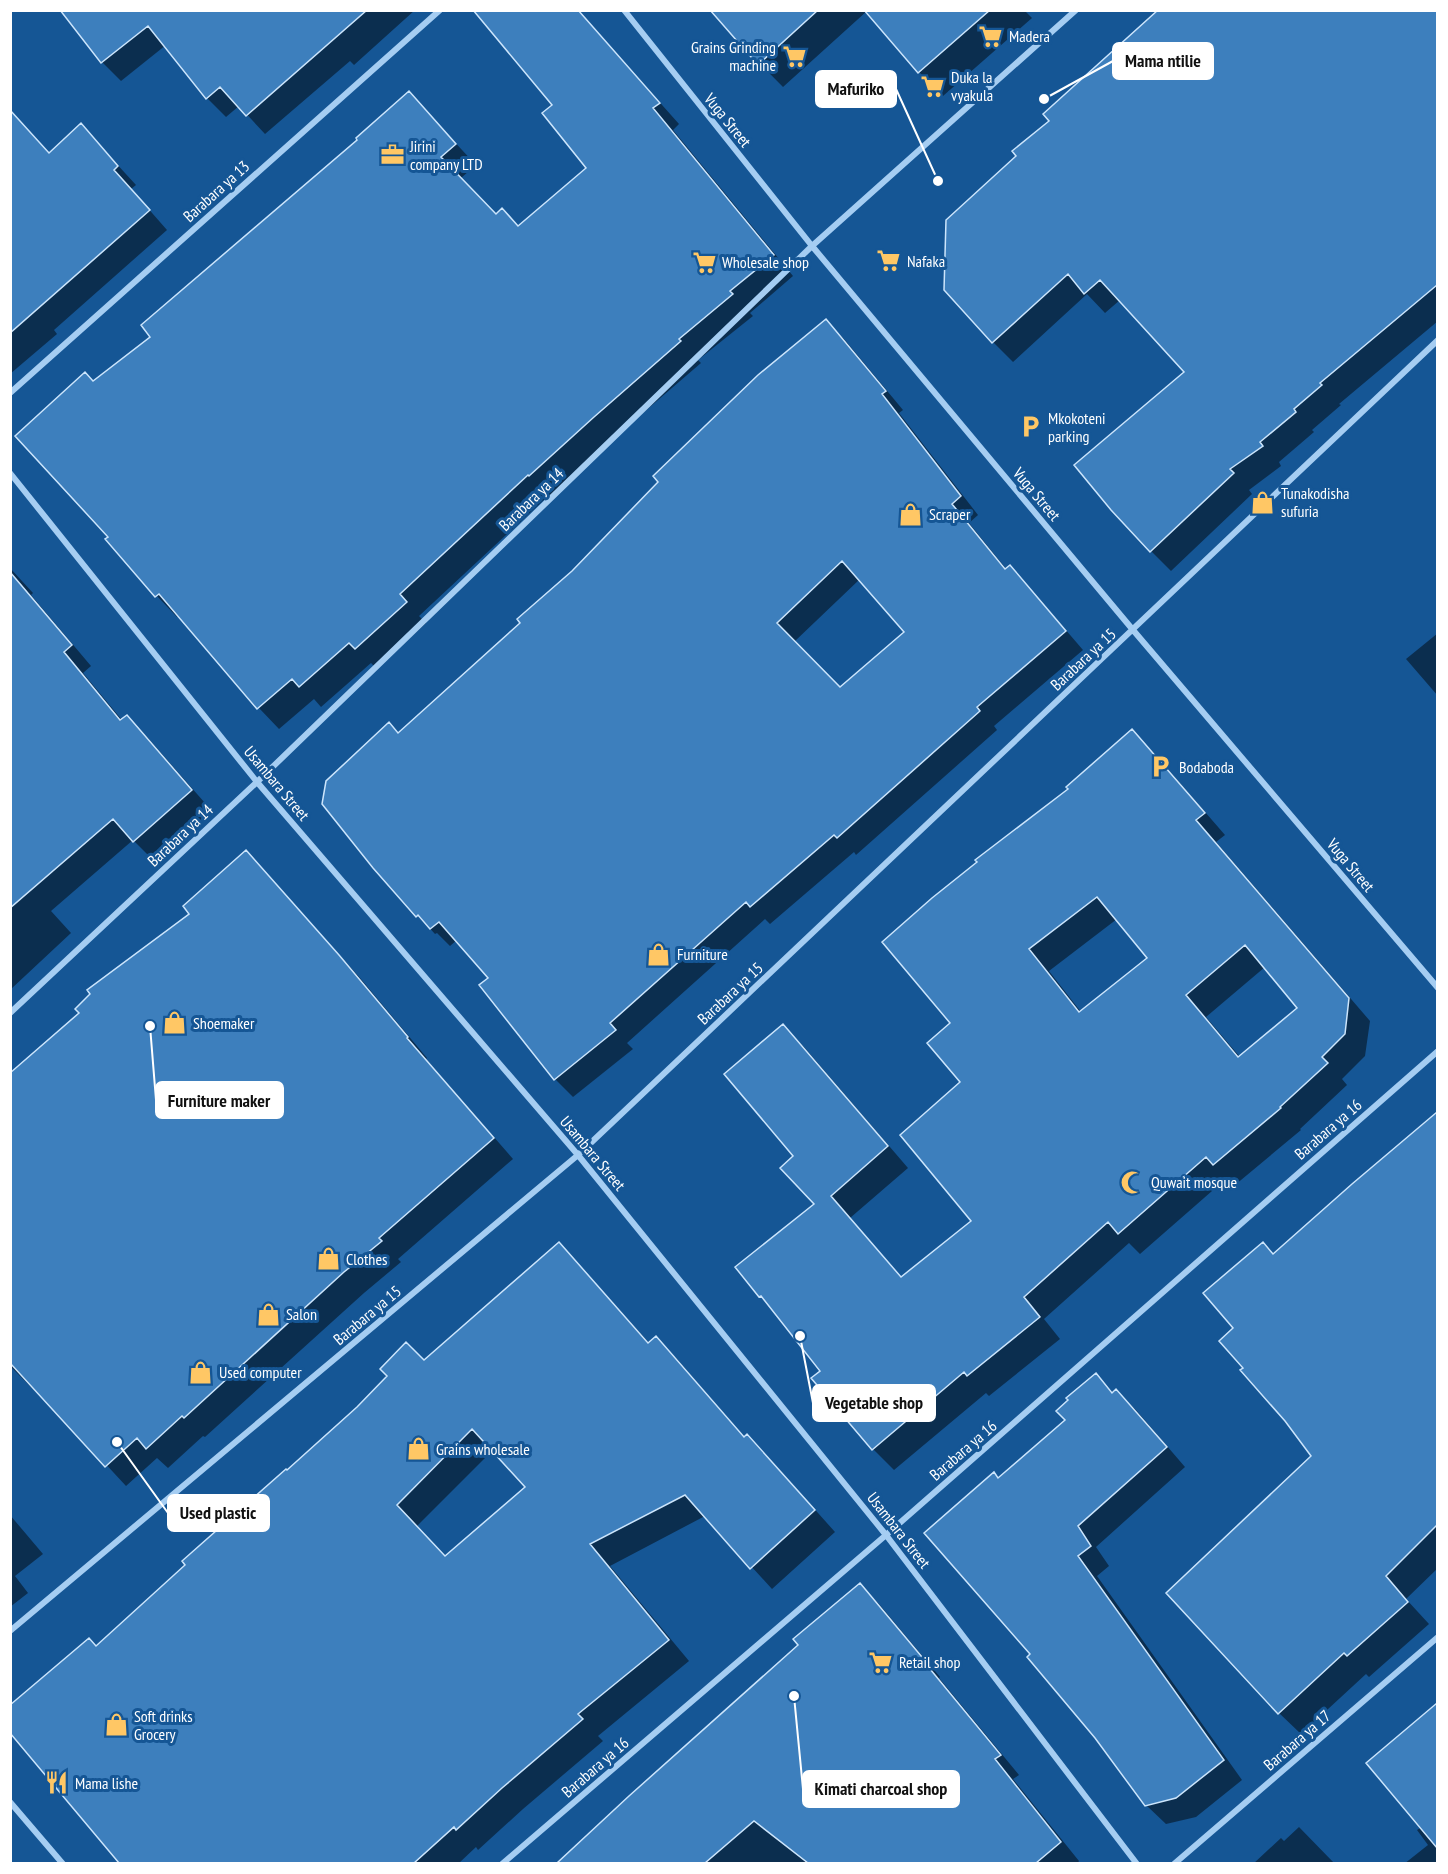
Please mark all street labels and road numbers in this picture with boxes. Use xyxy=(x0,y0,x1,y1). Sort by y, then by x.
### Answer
street label: Vuga Street xyxy=(700,88,756,151)
street label: Barabara ya 13 xyxy=(179,156,253,226)
street label: Vuga Street xyxy=(1008,462,1065,525)
street label: Barabara ya 14 xyxy=(494,463,568,535)
street label: Barabara ya 15 xyxy=(1046,624,1120,694)
street label: Usambara Street xyxy=(240,742,314,825)
street label: Barabara ya 14 xyxy=(143,800,217,870)
street label: Vuga Street xyxy=(1322,833,1379,896)
street label: Barabara ya 15 xyxy=(693,958,767,1028)
street label: Barabara ya 16 xyxy=(1290,1094,1366,1164)
street label: Usambara Street xyxy=(556,1112,630,1195)
street label: Barabara ya 15 xyxy=(329,1281,405,1349)
street label: Barabara ya 16 xyxy=(925,1415,1001,1485)
street label: Usambara Street xyxy=(863,1488,935,1573)
street label: Barabara ya 17 xyxy=(1259,1705,1335,1775)
street label: Barabara ya 16 xyxy=(557,1732,633,1802)

